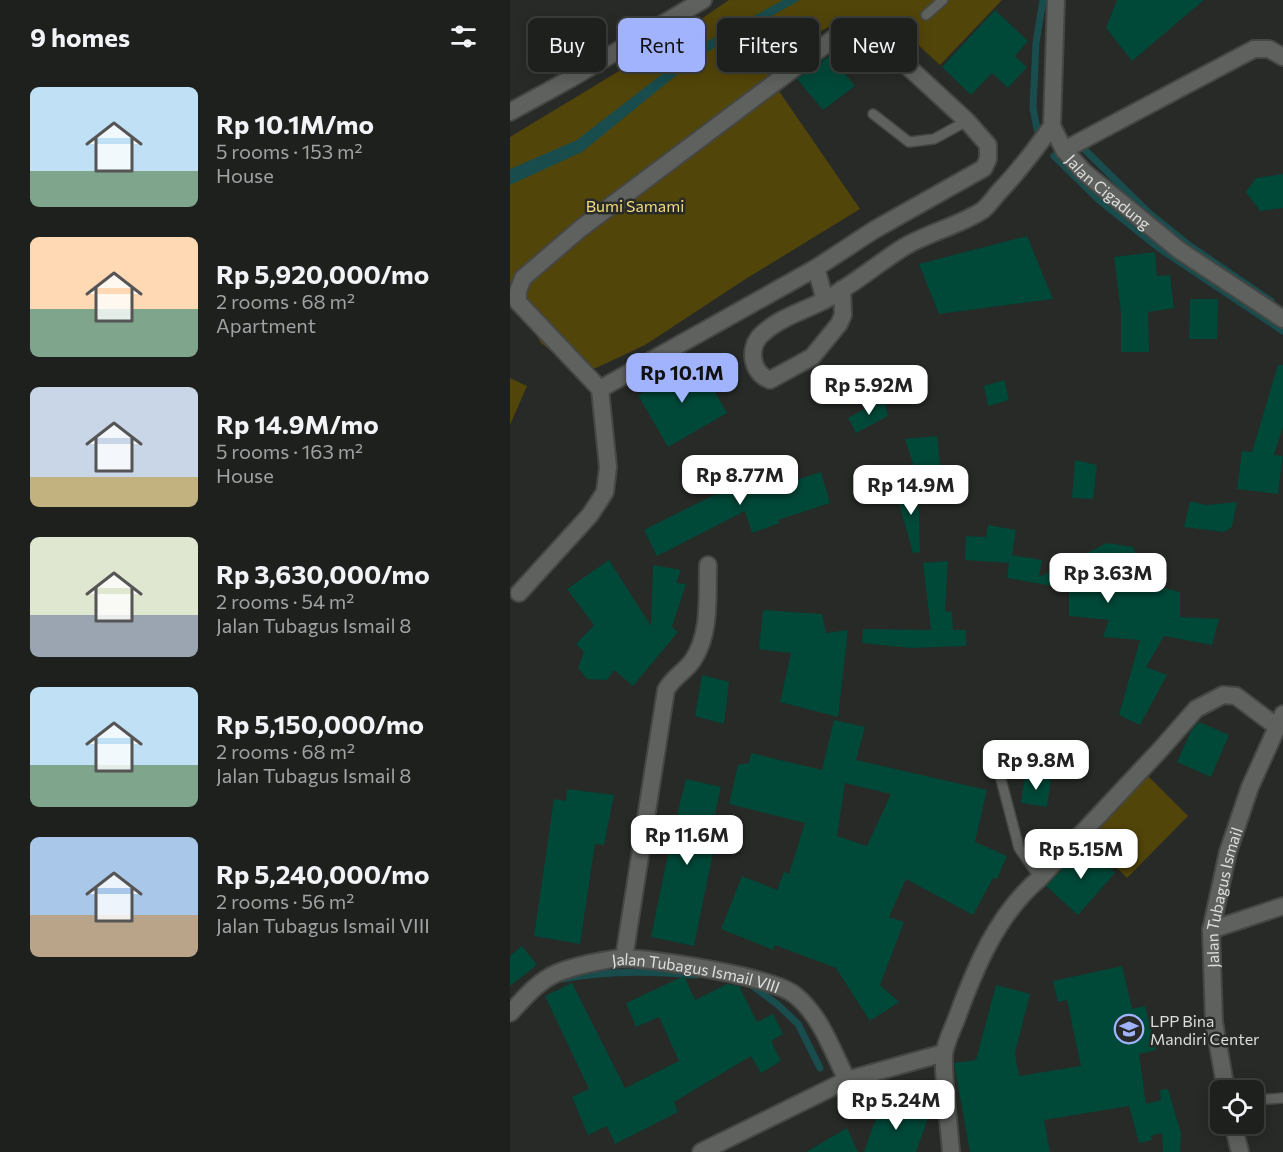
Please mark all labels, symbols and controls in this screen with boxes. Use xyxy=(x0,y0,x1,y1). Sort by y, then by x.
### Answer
chip: Buy xyxy=(528,18,606,72)
chip: Rent xyxy=(618,18,705,72)
chip: Filters xyxy=(717,18,819,72)
chip: New xyxy=(831,18,917,72)
icon: filters xyxy=(447,20,480,53)
text: 9 homes xyxy=(30,21,130,52)
text: Rp 10.1M/mo xyxy=(216,108,374,139)
icon: home xyxy=(78,111,150,183)
text: 5 rooms · 153 m² xyxy=(216,139,363,163)
street label: Jalan Cigadung xyxy=(1062,150,1155,233)
text: House xyxy=(216,163,274,187)
park label: Bumi Samami xyxy=(586,196,684,215)
text: Rp 5,920,000/mo xyxy=(216,258,429,289)
icon: home xyxy=(78,261,150,333)
text: 2 rooms · 68 m² xyxy=(216,289,355,313)
text: Apartment xyxy=(216,313,316,337)
pin: Rp 10.1M xyxy=(620,353,744,404)
text: Rp 10.1M xyxy=(640,360,724,384)
pin: Rp 5.92M xyxy=(807,365,931,416)
text: Rp 5.92M xyxy=(825,372,913,396)
text: Rp 14.9M/mo xyxy=(216,408,379,439)
icon: home xyxy=(78,411,150,483)
text: 5 rooms · 163 m² xyxy=(216,439,363,463)
pin: Rp 8.77M xyxy=(678,455,802,506)
text: Rp 8.77M xyxy=(696,462,784,486)
text: House xyxy=(216,463,274,487)
pin: Rp 14.9M xyxy=(849,465,973,516)
text: Rp 14.9M xyxy=(867,472,955,496)
pin: Rp 3.63M xyxy=(1046,553,1170,604)
text: Rp 3,630,000/mo xyxy=(216,558,430,589)
text: Rp 3.63M xyxy=(1063,560,1153,584)
icon: home xyxy=(78,561,150,633)
text: 2 rooms · 54 m² xyxy=(216,589,354,613)
text: Jalan Tubagus Ismail 8 xyxy=(216,613,411,637)
text: Rp 5,150,000/mo xyxy=(216,708,424,739)
icon: home xyxy=(78,711,150,783)
text: 2 rooms · 68 m² xyxy=(216,739,355,763)
pin: Rp 9.8M xyxy=(981,740,1091,791)
text: Rp 9.8M xyxy=(997,747,1075,771)
text: Jalan Tubagus Ismail 8 xyxy=(216,763,411,787)
pin: Rp 11.6M xyxy=(625,815,749,866)
text: Rp 11.6M xyxy=(645,822,729,846)
street label: Jalan Tubagus Ismail xyxy=(1202,824,1245,968)
pin: Rp 5.15M xyxy=(1019,829,1143,880)
text: Rp 5.15M xyxy=(1039,836,1123,860)
text: Rp 5,240,000/mo xyxy=(216,858,430,889)
icon: home xyxy=(78,861,150,933)
text: 2 rooms · 56 m² xyxy=(216,889,354,913)
text: Jalan Tubagus Ismail VIII xyxy=(216,913,430,937)
street label: Jalan Tubagus Ismail VIII xyxy=(610,948,783,996)
place label: LPP Bina Mandiri Center xyxy=(1150,1011,1260,1048)
school or university icon: LPP Bina Mandiri Center xyxy=(1113,1013,1145,1045)
pin: Rp 5.24M xyxy=(834,1080,958,1131)
map controls xyxy=(1210,1080,1264,1134)
button: locate xyxy=(1210,1080,1264,1134)
text: Rp 5.24M xyxy=(852,1087,940,1111)

